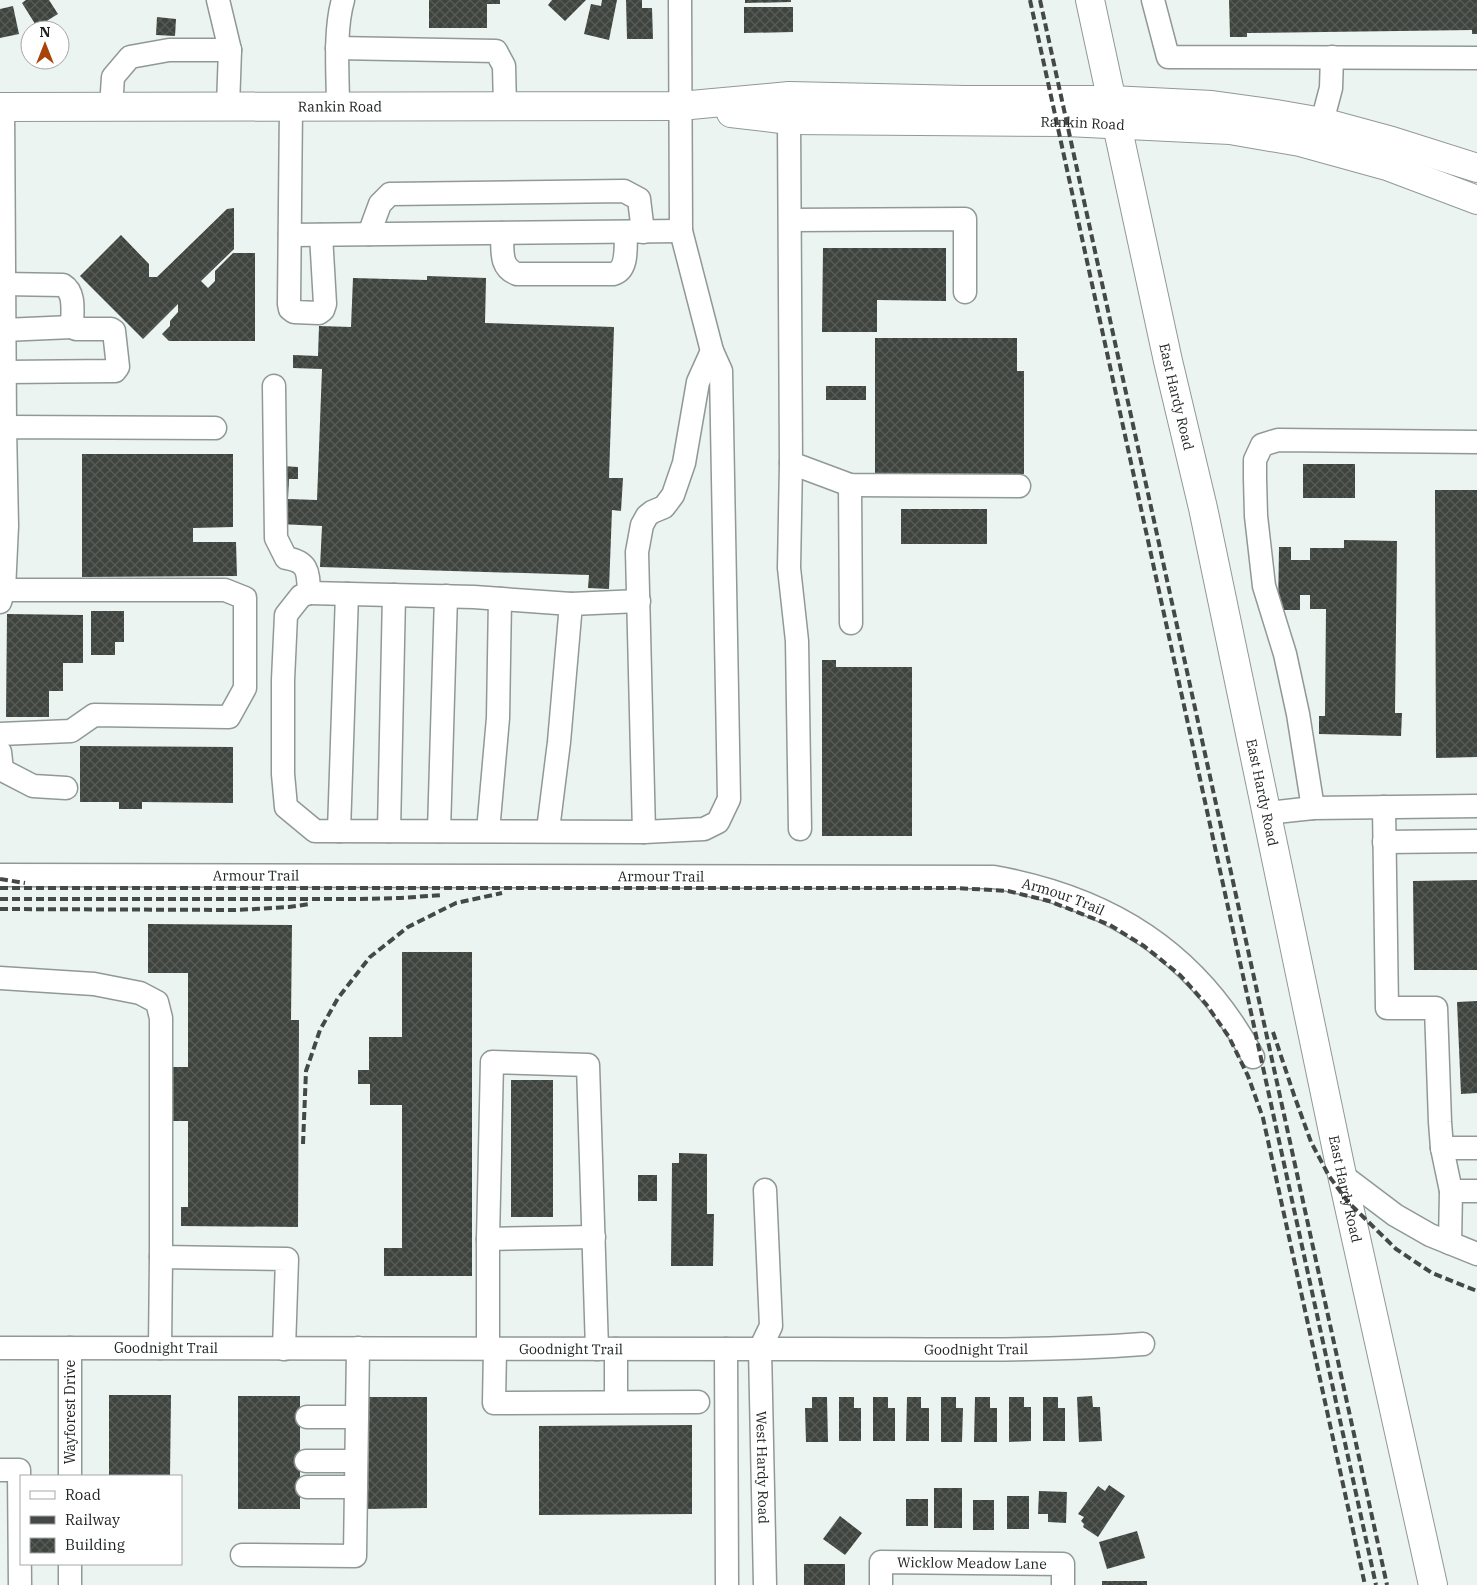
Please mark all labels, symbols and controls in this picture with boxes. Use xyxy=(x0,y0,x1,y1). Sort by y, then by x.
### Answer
north arrow xyxy=(20,20,70,70)
text: N xyxy=(39,23,51,41)
street label: Rankin Road xyxy=(298,97,383,116)
street label: Rankin Road xyxy=(1040,113,1126,134)
street label: East Hardy Road xyxy=(1155,342,1198,452)
street label: East Hardy Road xyxy=(1242,737,1282,848)
street label: Armour Trail xyxy=(213,866,299,885)
street label: Armour Trail xyxy=(618,867,704,885)
street label: Armour Trail xyxy=(1020,874,1108,919)
street label: East Hardy Road xyxy=(1325,1134,1366,1245)
street label: Goodnight Trail xyxy=(114,1339,218,1357)
street label: Goodnight Trail xyxy=(519,1340,623,1358)
street label: Goodnight Trail xyxy=(924,1340,1028,1359)
street label: Wayforest Drive xyxy=(61,1360,79,1464)
street label: West Hardy Road xyxy=(752,1411,773,1524)
legend xyxy=(20,1475,182,1565)
text: Road xyxy=(65,1485,101,1504)
text: Railway xyxy=(65,1510,120,1529)
text: Building xyxy=(65,1535,125,1554)
street label: Wicklow Meadow Lane xyxy=(897,1553,1047,1573)

